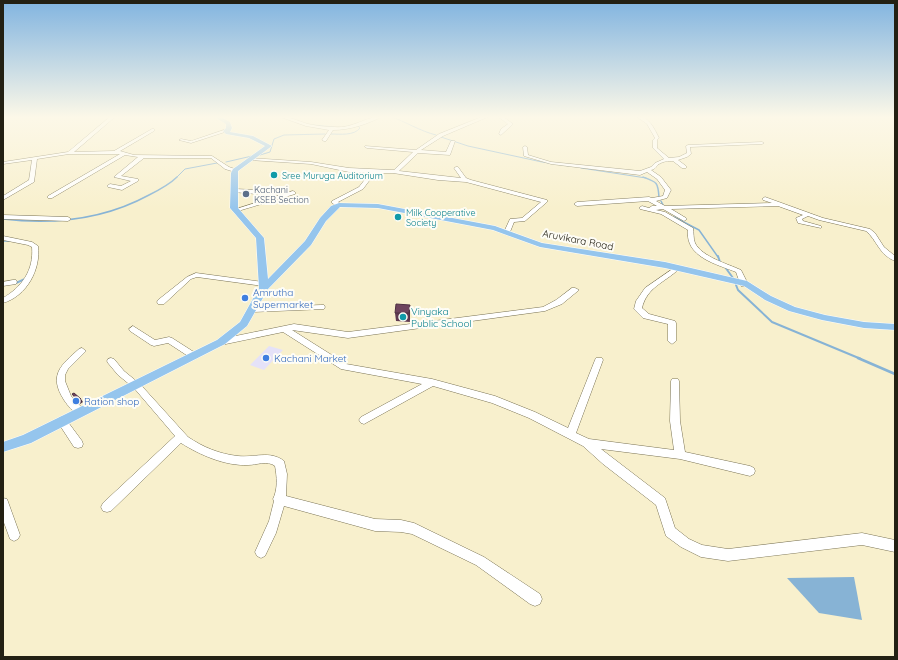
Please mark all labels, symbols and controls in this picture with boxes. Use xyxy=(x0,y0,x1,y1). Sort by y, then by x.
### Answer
marker: Sree Muruga Auditorium xyxy=(269,170,279,180)
place label: Sree Muruga Auditorium xyxy=(282,170,383,181)
place label: Kachani KSEB Section xyxy=(254,184,309,205)
marker: Kachani KSEB Section xyxy=(241,189,251,199)
place label: Milk Cooperative Society xyxy=(406,207,476,228)
marker: Milk Cooperative Society xyxy=(393,212,403,222)
street label: Aruvikara Road xyxy=(541,227,615,253)
place label: Amrutha Supermarket xyxy=(253,286,314,311)
marker: Amrutha Supermarket xyxy=(240,293,250,303)
place label: Vinyaka Public School xyxy=(411,305,472,330)
marker: Vinyaka Public School xyxy=(398,312,408,322)
place label: Kachani Market xyxy=(274,352,347,365)
marker: Kachani Market xyxy=(261,353,271,363)
place label: Ration shop xyxy=(84,395,139,408)
marker: Ration shop xyxy=(71,396,81,406)

